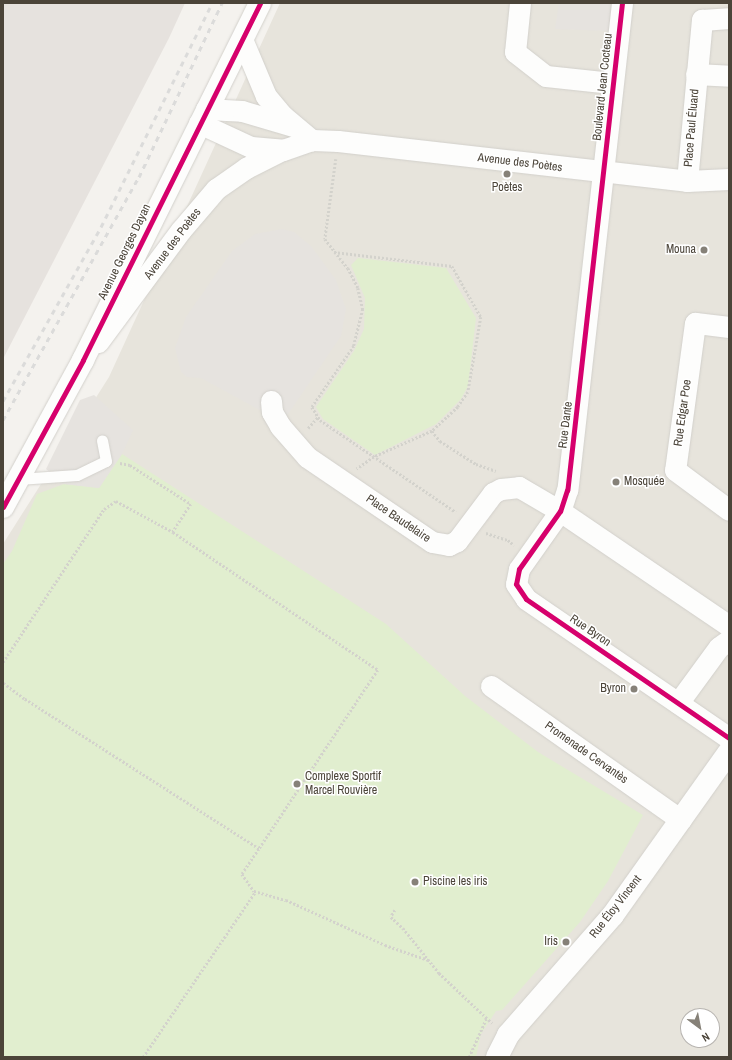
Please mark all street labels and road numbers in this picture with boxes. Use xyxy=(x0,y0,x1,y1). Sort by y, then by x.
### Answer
street label: Boulevard Jean Cocteau xyxy=(590,33,616,141)
street label: Place Paul Éluard xyxy=(681,88,703,168)
street label: Avenue des Poètes xyxy=(477,151,563,175)
street label: Avenue Georges Dayan xyxy=(96,202,154,302)
street label: Avenue des Poètes xyxy=(142,206,204,282)
street label: Rue Edgar Poe xyxy=(671,379,695,447)
street label: Rue Dante xyxy=(556,401,576,449)
street label: Place Baudelaire xyxy=(363,492,433,546)
street label: Rue Byron xyxy=(567,612,613,650)
street label: Promenade Cervantès xyxy=(542,719,630,787)
street label: Rue Éloy Vincent xyxy=(587,873,645,941)

